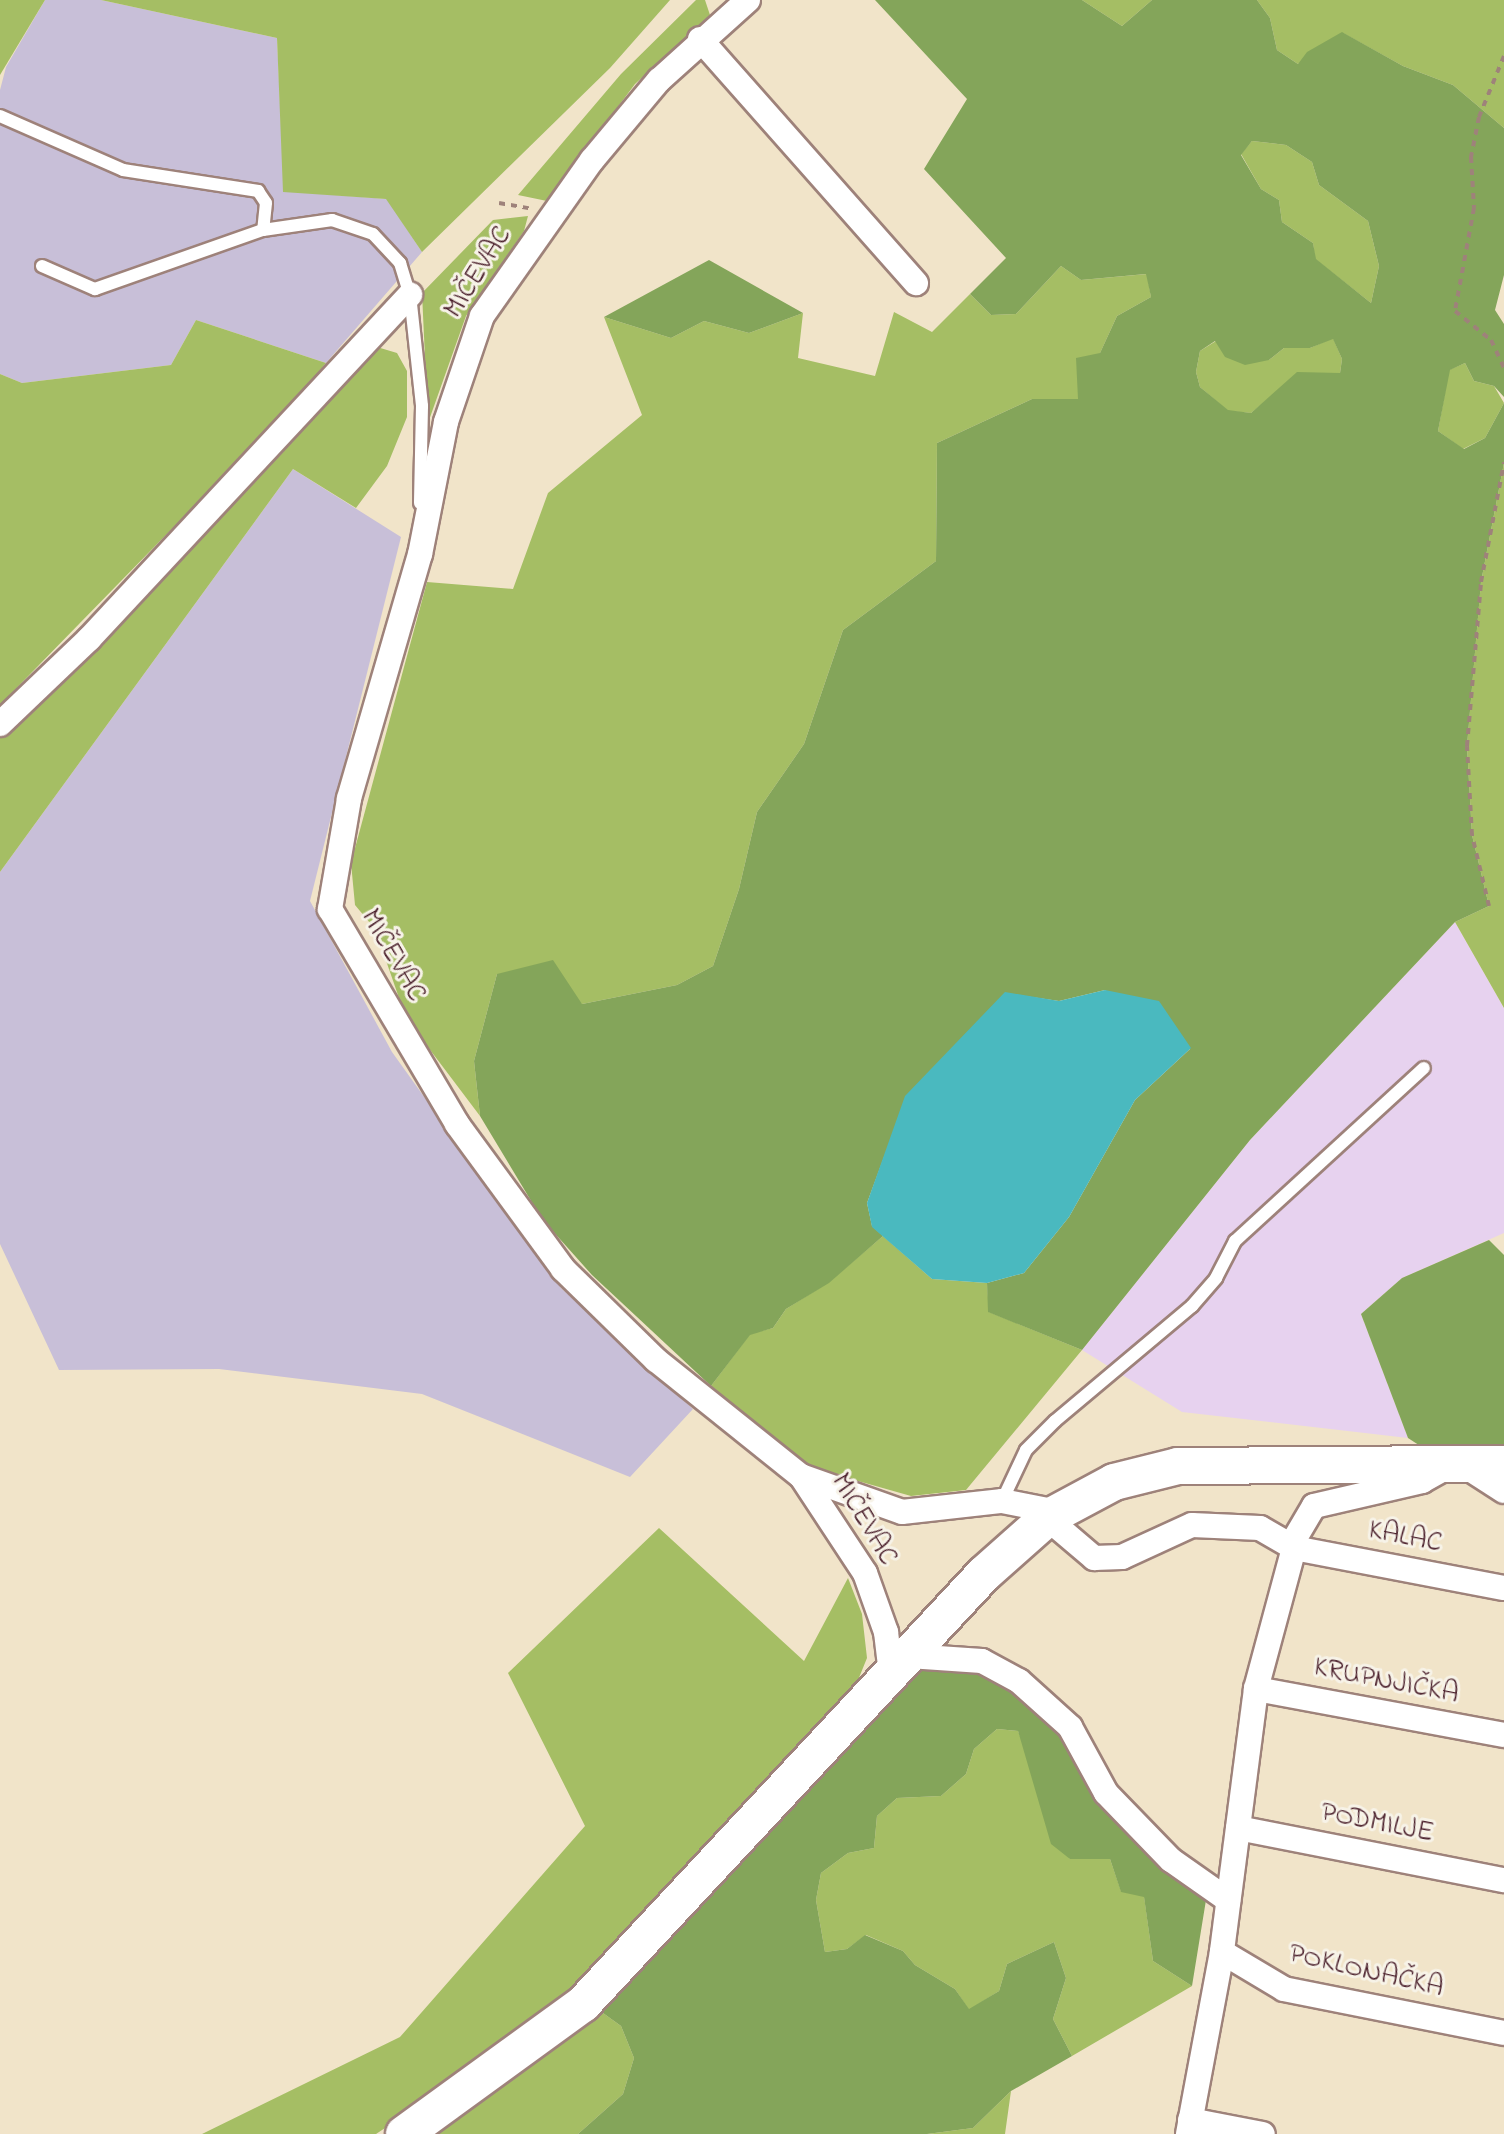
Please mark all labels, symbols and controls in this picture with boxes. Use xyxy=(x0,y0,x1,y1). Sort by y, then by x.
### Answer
street label: MIČEVAC xyxy=(438,221,520,325)
street label: MIČEVAC xyxy=(352,904,432,1008)
street label: MIČEVAC xyxy=(822,1468,904,1572)
street label: KALAC xyxy=(1366,1514,1444,1562)
street label: KRUPNJIČKA xyxy=(1311,1652,1461,1712)
street label: PODMILJE xyxy=(1318,1797,1436,1851)
street label: POKLONAČKA xyxy=(1285,1938,1447,2006)

